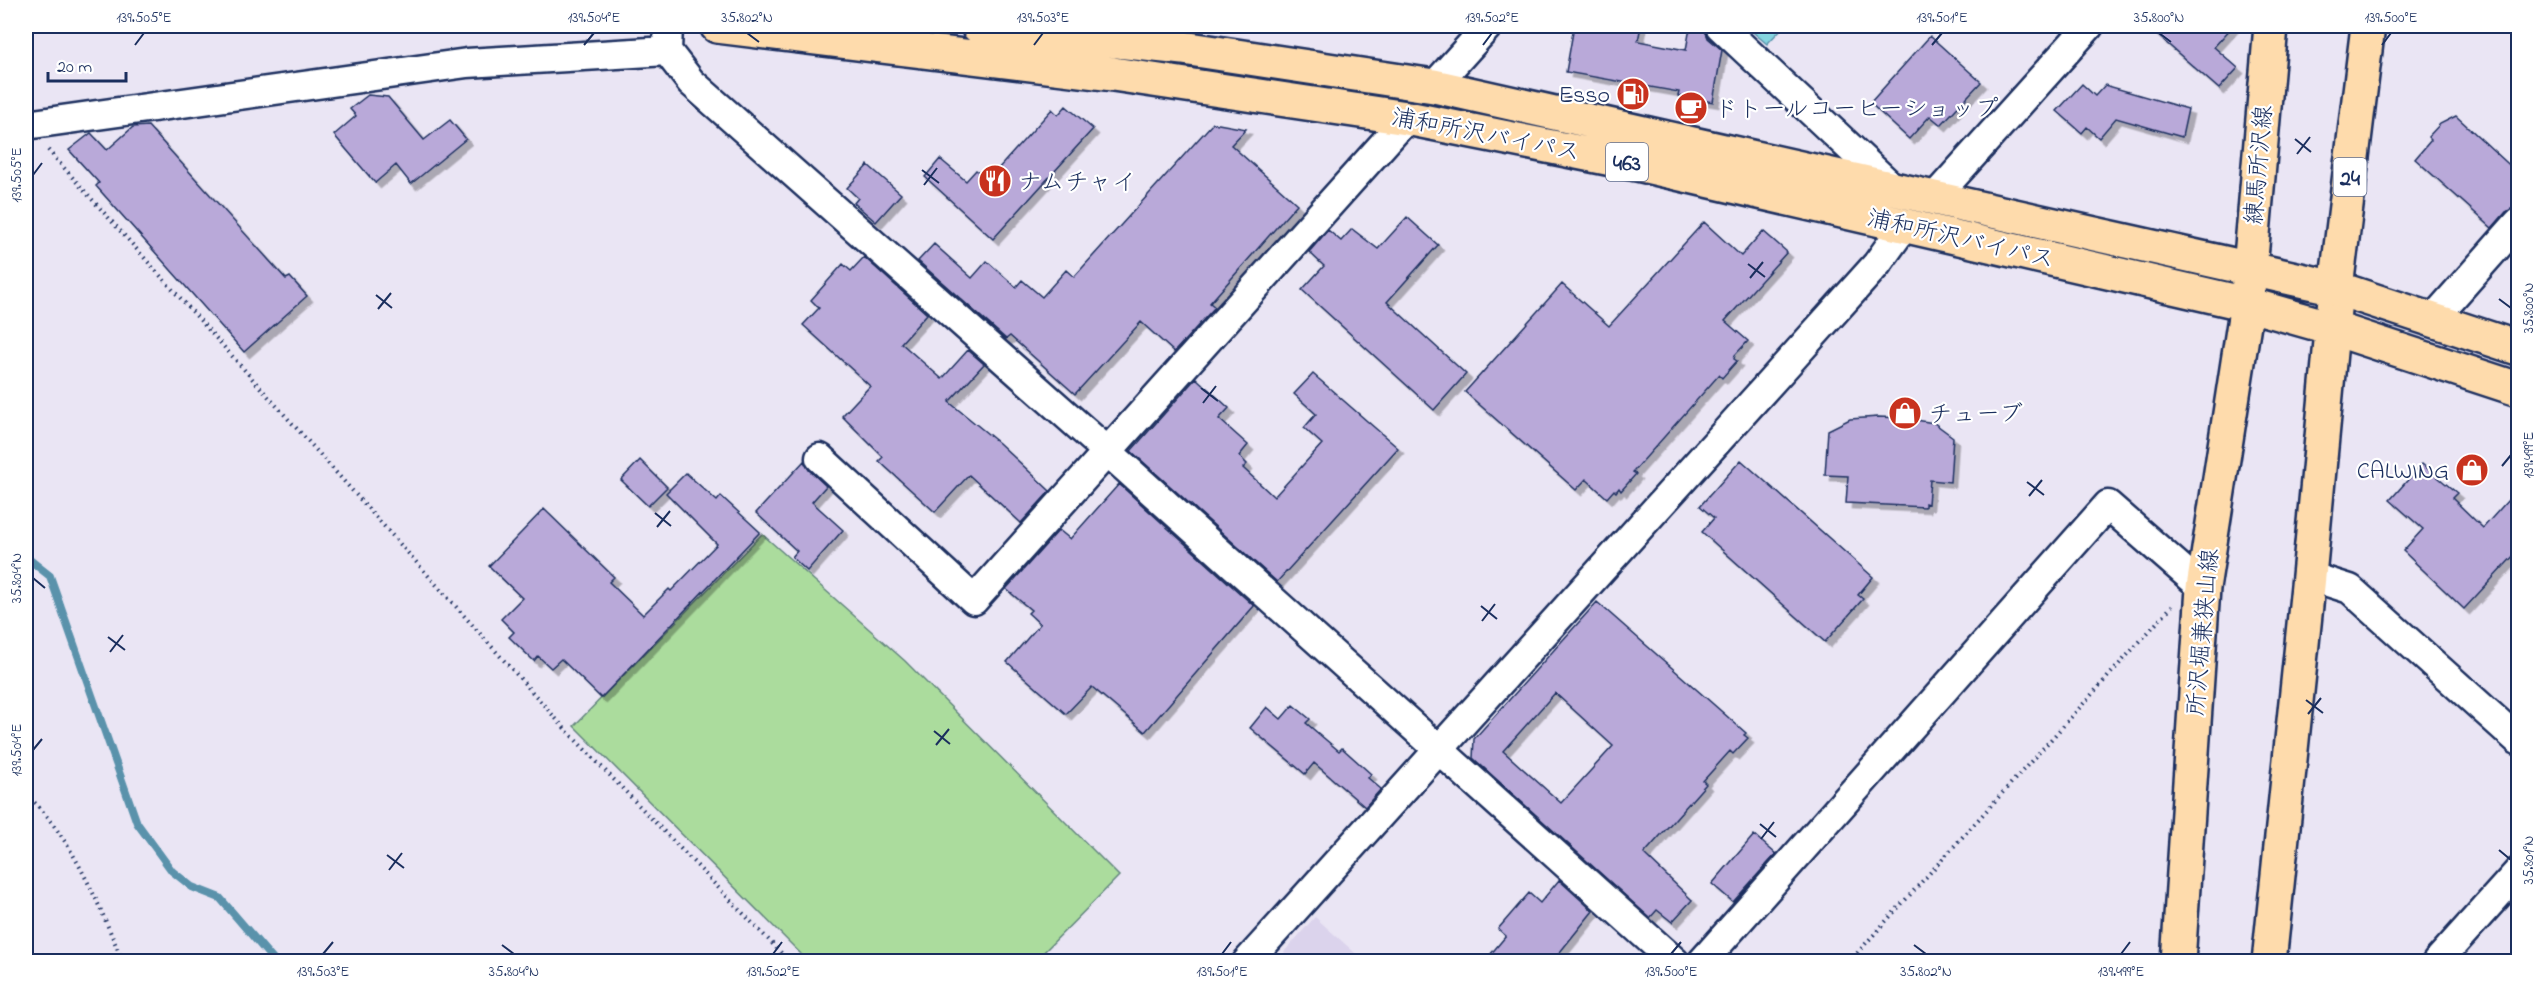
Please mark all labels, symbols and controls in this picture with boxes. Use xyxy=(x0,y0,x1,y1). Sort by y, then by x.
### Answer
text: 139.505°E xyxy=(116,7,172,29)
text: 139.504°E xyxy=(568,7,620,29)
text: 35.802°N xyxy=(721,7,773,29)
text: 139.503°E xyxy=(1017,7,1069,29)
text: 139.502°E xyxy=(1465,7,1519,29)
text: 139.501°E xyxy=(1916,7,1968,29)
text: 35.800°N xyxy=(2134,7,2184,29)
text: 139.500°E xyxy=(2364,7,2418,29)
scale bar xyxy=(48,45,126,83)
text: 20 m xyxy=(57,55,92,81)
fuel station icon: Esso xyxy=(1615,76,1651,112)
place label: Esso xyxy=(1559,79,1610,114)
cafe icon: ドトールコーヒーショップ xyxy=(1673,90,1709,126)
place label: ドトールコーヒーショップ xyxy=(1714,93,1999,128)
street label: 浦和所沢バイパス xyxy=(1388,101,1583,172)
street label: 練馬所沢線 xyxy=(2238,104,2283,227)
road number: 463 xyxy=(1606,143,1648,181)
text: 139.505°E xyxy=(6,147,28,203)
road number: 24 xyxy=(2334,158,2366,196)
restaurant icon: ナムチャイ xyxy=(977,163,1013,199)
place label: ナムチャイ xyxy=(1018,166,1136,201)
street label: 浦和所沢バイパス xyxy=(1863,202,2058,279)
text: 35.800°N xyxy=(2518,283,2540,333)
shop icon: チューブ xyxy=(1887,395,1923,431)
place label: チューブ xyxy=(1928,398,2023,433)
text: 139.499°E xyxy=(2518,432,2540,478)
shop icon: CALWING xyxy=(2454,452,2490,488)
place label: CALWING xyxy=(2357,455,2449,490)
street label: 所沢堀兼狭山線 xyxy=(2180,547,2229,717)
text: 35.804°N xyxy=(6,553,28,603)
text: 139.504°E xyxy=(6,724,28,776)
text: 35.801°N xyxy=(2518,836,2540,884)
text: 139.503°E xyxy=(297,961,349,983)
text: 35.804°N xyxy=(489,961,539,983)
text: 139.502°E xyxy=(746,961,800,983)
text: 139.501°E xyxy=(1196,961,1248,983)
text: 139.500°E xyxy=(1644,961,1698,983)
text: 35.802°N xyxy=(1900,961,1952,983)
text: 139.499°E xyxy=(2098,961,2144,983)

